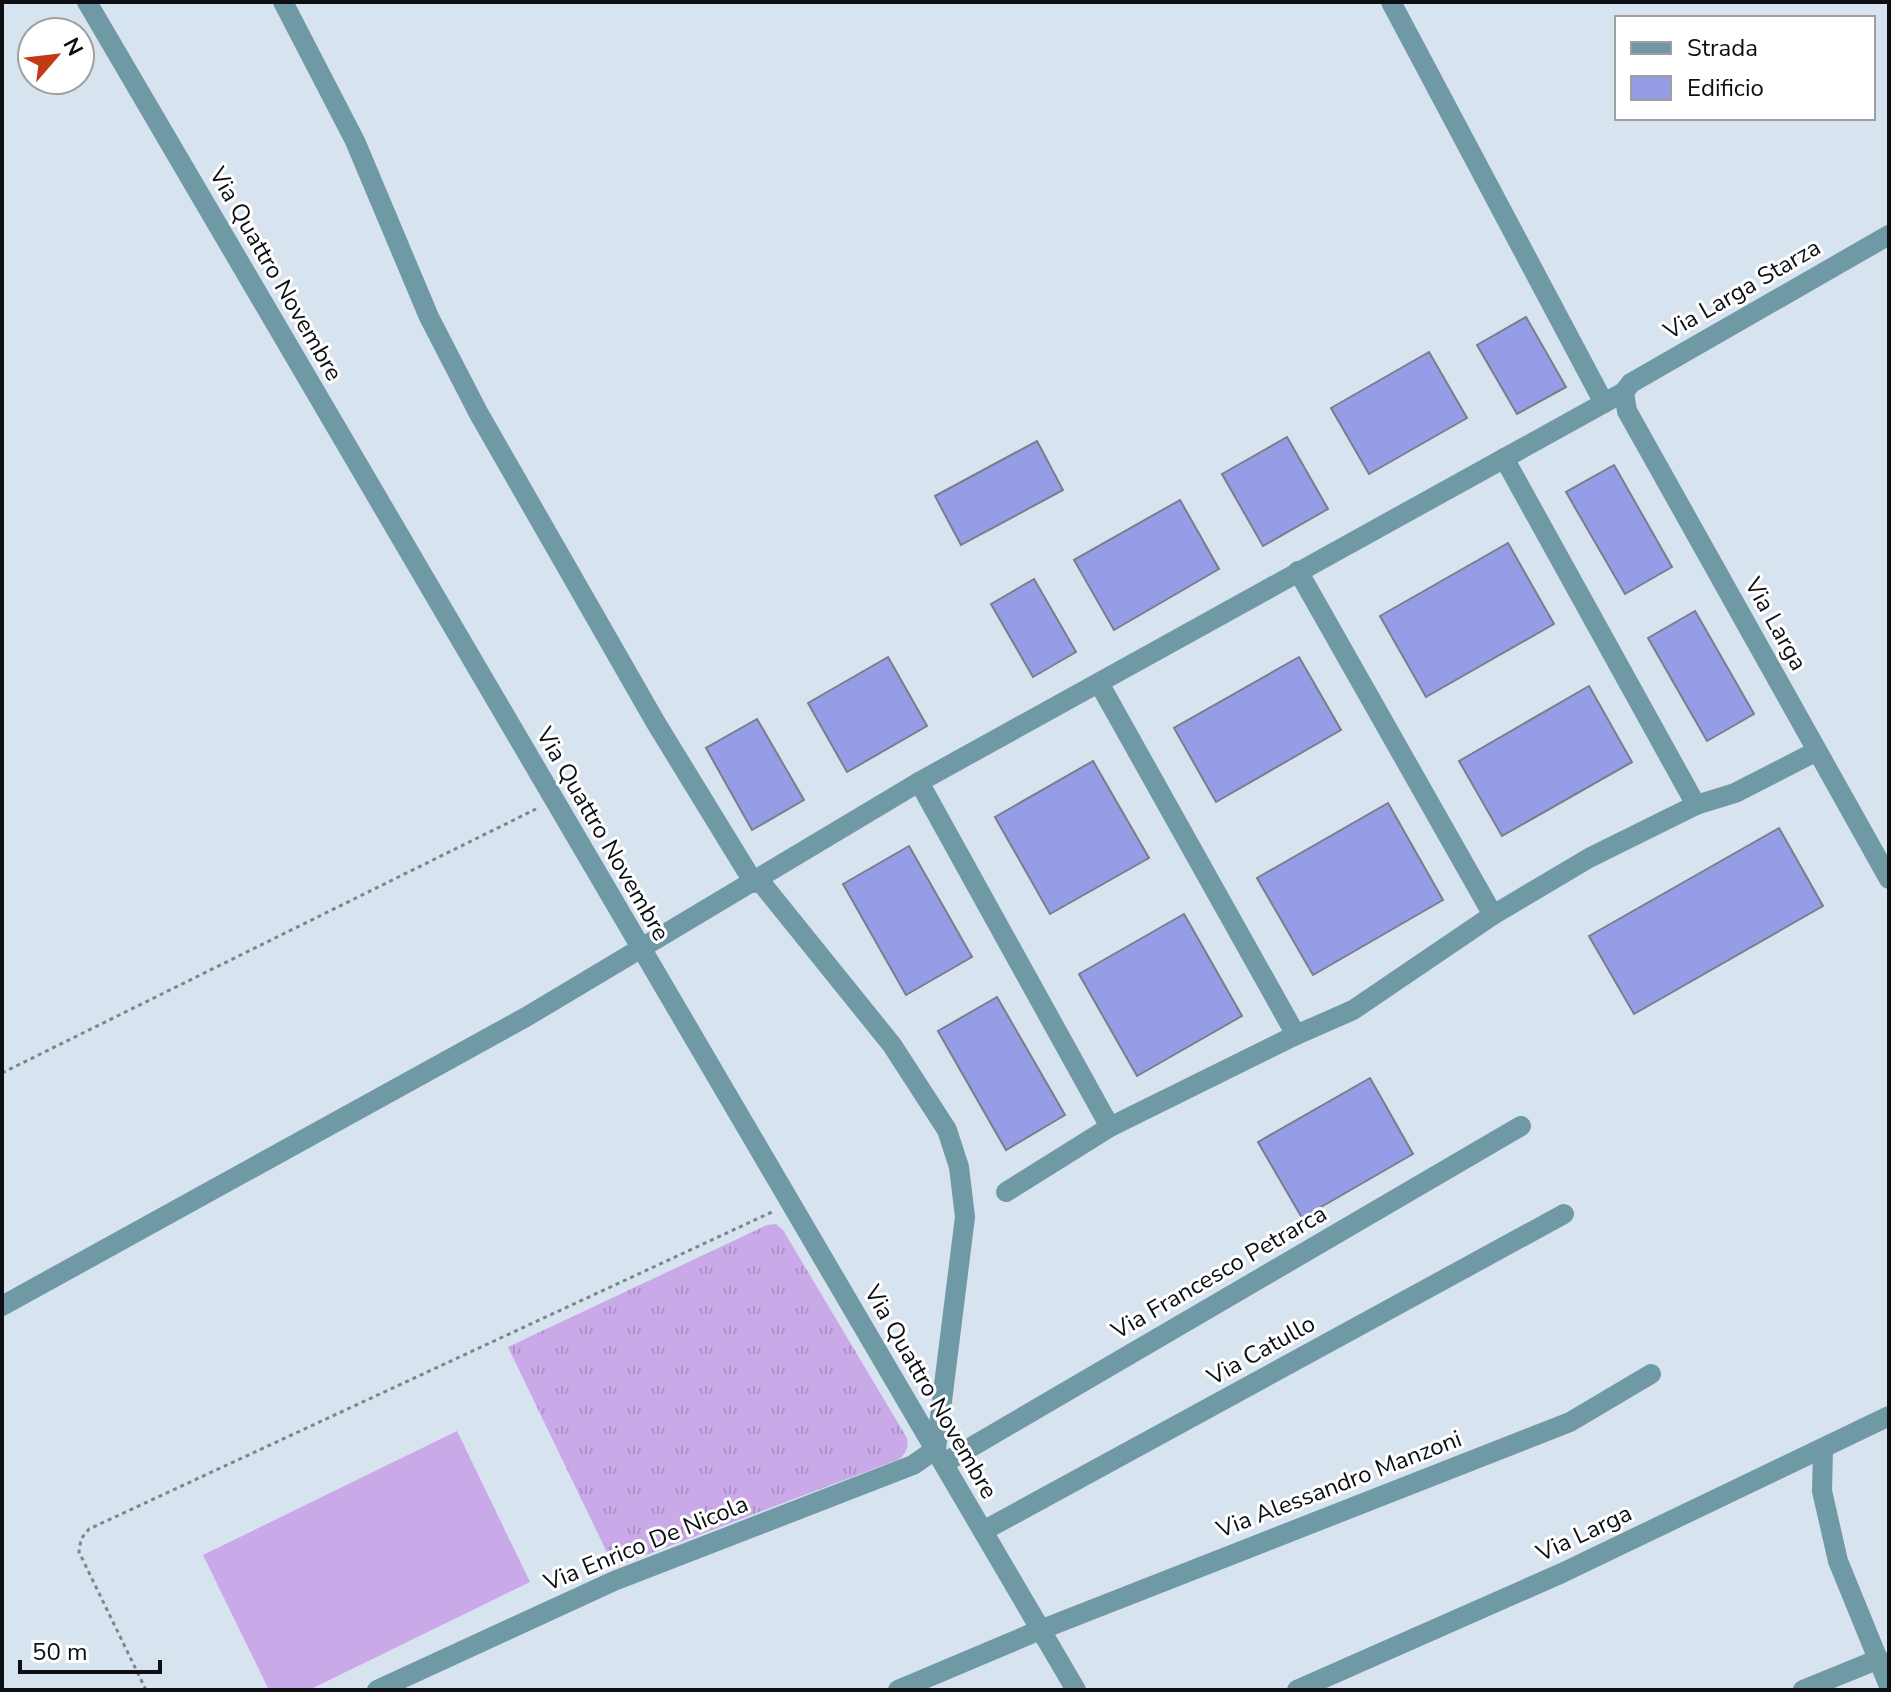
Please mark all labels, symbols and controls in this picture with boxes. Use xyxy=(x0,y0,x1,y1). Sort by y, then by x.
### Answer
north arrow xyxy=(16,16,96,96)
legend xyxy=(1615,16,1875,120)
text: Strada xyxy=(1687,32,1758,64)
text: N xyxy=(56,33,90,61)
text: Edificio xyxy=(1687,72,1764,104)
street label: Via Quattro Novembre xyxy=(201,161,350,387)
street label: Via Larga Starza xyxy=(1657,231,1826,347)
street label: Via Larga xyxy=(1737,571,1815,676)
street label: Via Quattro Novembre xyxy=(528,721,677,947)
street label: Via Francesco Petrarca xyxy=(1105,1197,1332,1347)
street label: Via Quattro Novembre xyxy=(856,1279,1005,1505)
street label: Via Catullo xyxy=(1200,1307,1321,1393)
street label: Via Alessandro Manzoni xyxy=(1211,1422,1466,1546)
street label: Via Enrico De Nicola xyxy=(538,1487,753,1599)
street label: Via Larga xyxy=(1530,1497,1637,1569)
scale bar xyxy=(20,1624,160,1674)
text: 50 m xyxy=(32,1636,88,1668)

